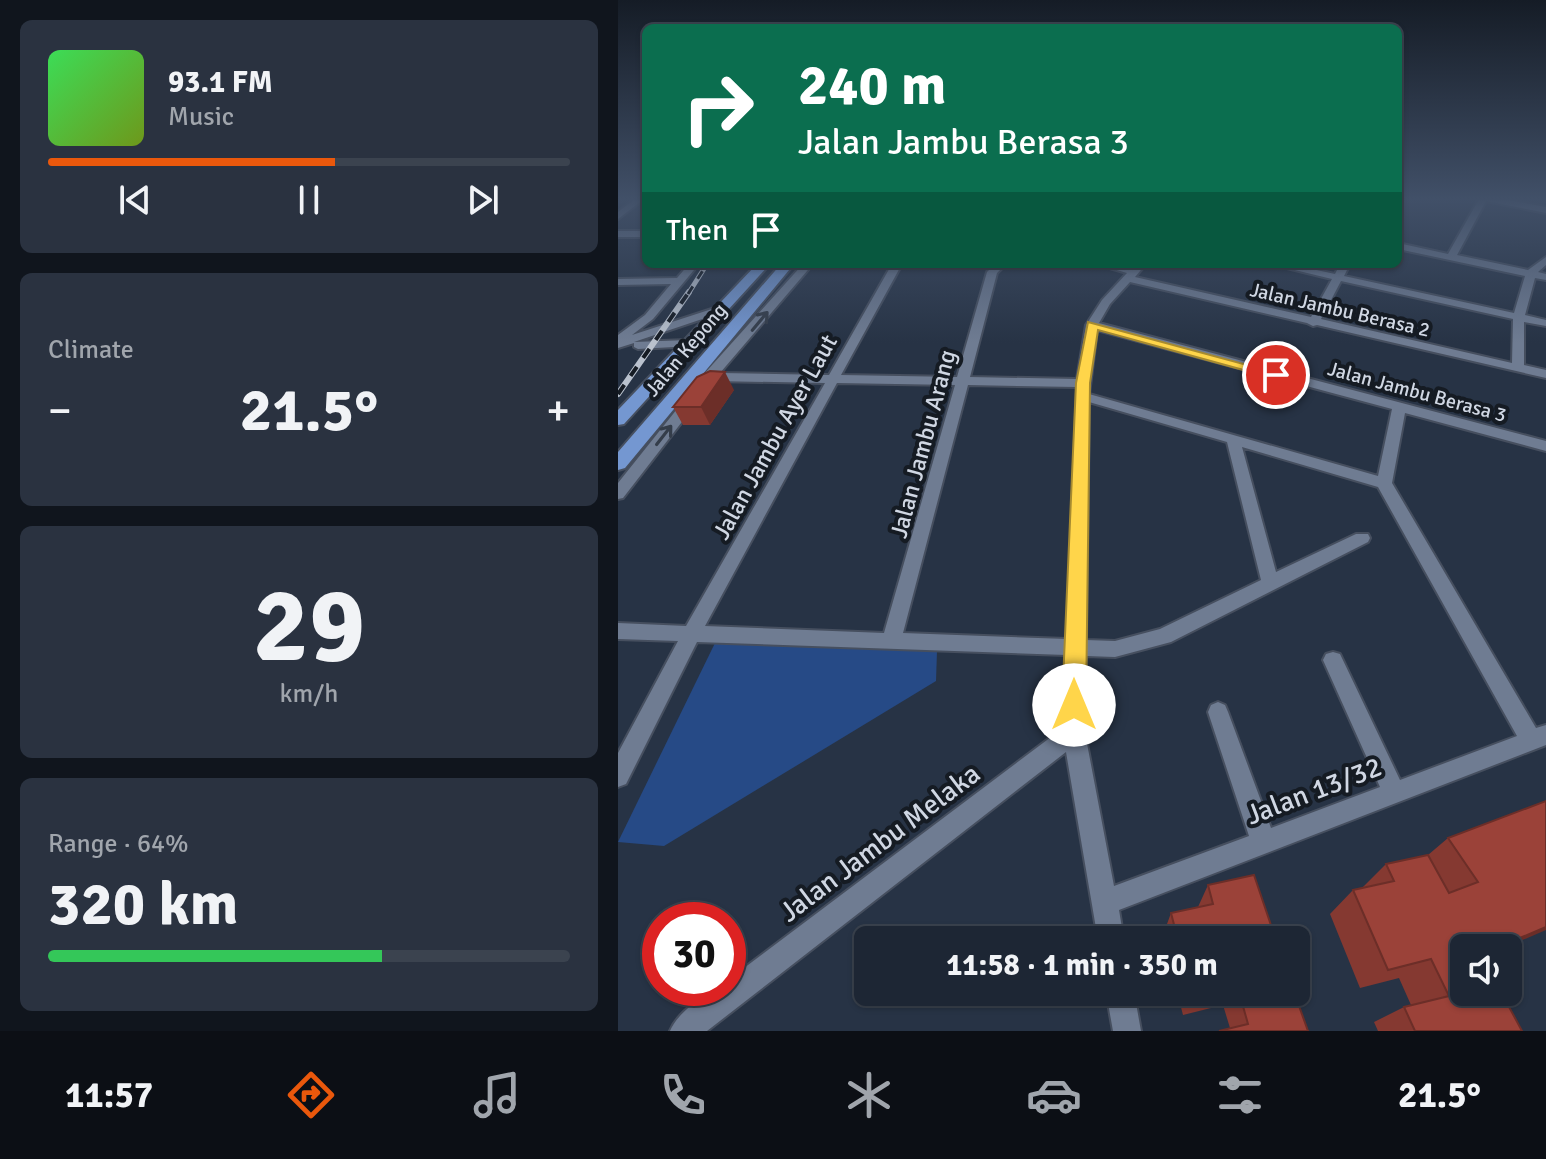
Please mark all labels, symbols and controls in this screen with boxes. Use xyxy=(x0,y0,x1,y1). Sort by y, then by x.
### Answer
text: 240 m xyxy=(798,51,946,120)
icon: right xyxy=(666,56,770,160)
text: 93.1 FM xyxy=(168,64,273,101)
text: Music xyxy=(168,101,234,133)
text: Jalan Jambu Berasa 3 xyxy=(798,120,1129,165)
icon: previous xyxy=(113,178,157,222)
icon: pause xyxy=(287,178,331,222)
icon: next xyxy=(461,178,505,222)
icon: arrive xyxy=(744,208,788,252)
text: Then xyxy=(666,212,728,249)
street label: Jalan Jambu Berasa 2 xyxy=(1248,277,1432,343)
street label: Jalan Kepong xyxy=(640,298,732,402)
one-way arrow xyxy=(751,311,769,332)
street label: Jalan Jambu Ayer Laut xyxy=(706,329,844,545)
text: Climate xyxy=(48,334,134,366)
pin xyxy=(1242,341,1310,409)
street label: Jalan Jambu Arang xyxy=(883,347,963,541)
icon: arrive xyxy=(1254,353,1298,397)
street label: Jalan Jambu Berasa 3 xyxy=(1325,356,1509,428)
text: 21.5° xyxy=(240,374,378,448)
text: − xyxy=(48,384,72,438)
text: + xyxy=(546,384,570,438)
one-way arrow xyxy=(655,425,673,446)
text: 29 xyxy=(253,562,365,690)
position arrow xyxy=(1032,663,1116,747)
text: km/h xyxy=(280,678,338,710)
street label: Jalan 13/32 xyxy=(1242,750,1386,832)
street label: Jalan Jambu Melaka xyxy=(773,757,987,929)
text: Range · 64% xyxy=(48,828,189,860)
text: 320 km xyxy=(48,868,238,942)
speed limit sign: 30 xyxy=(642,902,746,1006)
map controls xyxy=(1450,934,1522,1006)
button: sound xyxy=(1450,934,1522,1006)
text: 11:58 · 1 min · 350 m xyxy=(946,947,1218,984)
icon: directions xyxy=(283,1067,339,1123)
icon: music xyxy=(469,1067,525,1123)
icon: phone xyxy=(655,1067,711,1123)
icon: climate xyxy=(841,1067,897,1123)
icon: car xyxy=(1026,1067,1082,1123)
icon: filters xyxy=(1212,1067,1268,1123)
text: 11:57 xyxy=(65,1073,153,1118)
text: 21.5° xyxy=(1398,1073,1481,1118)

